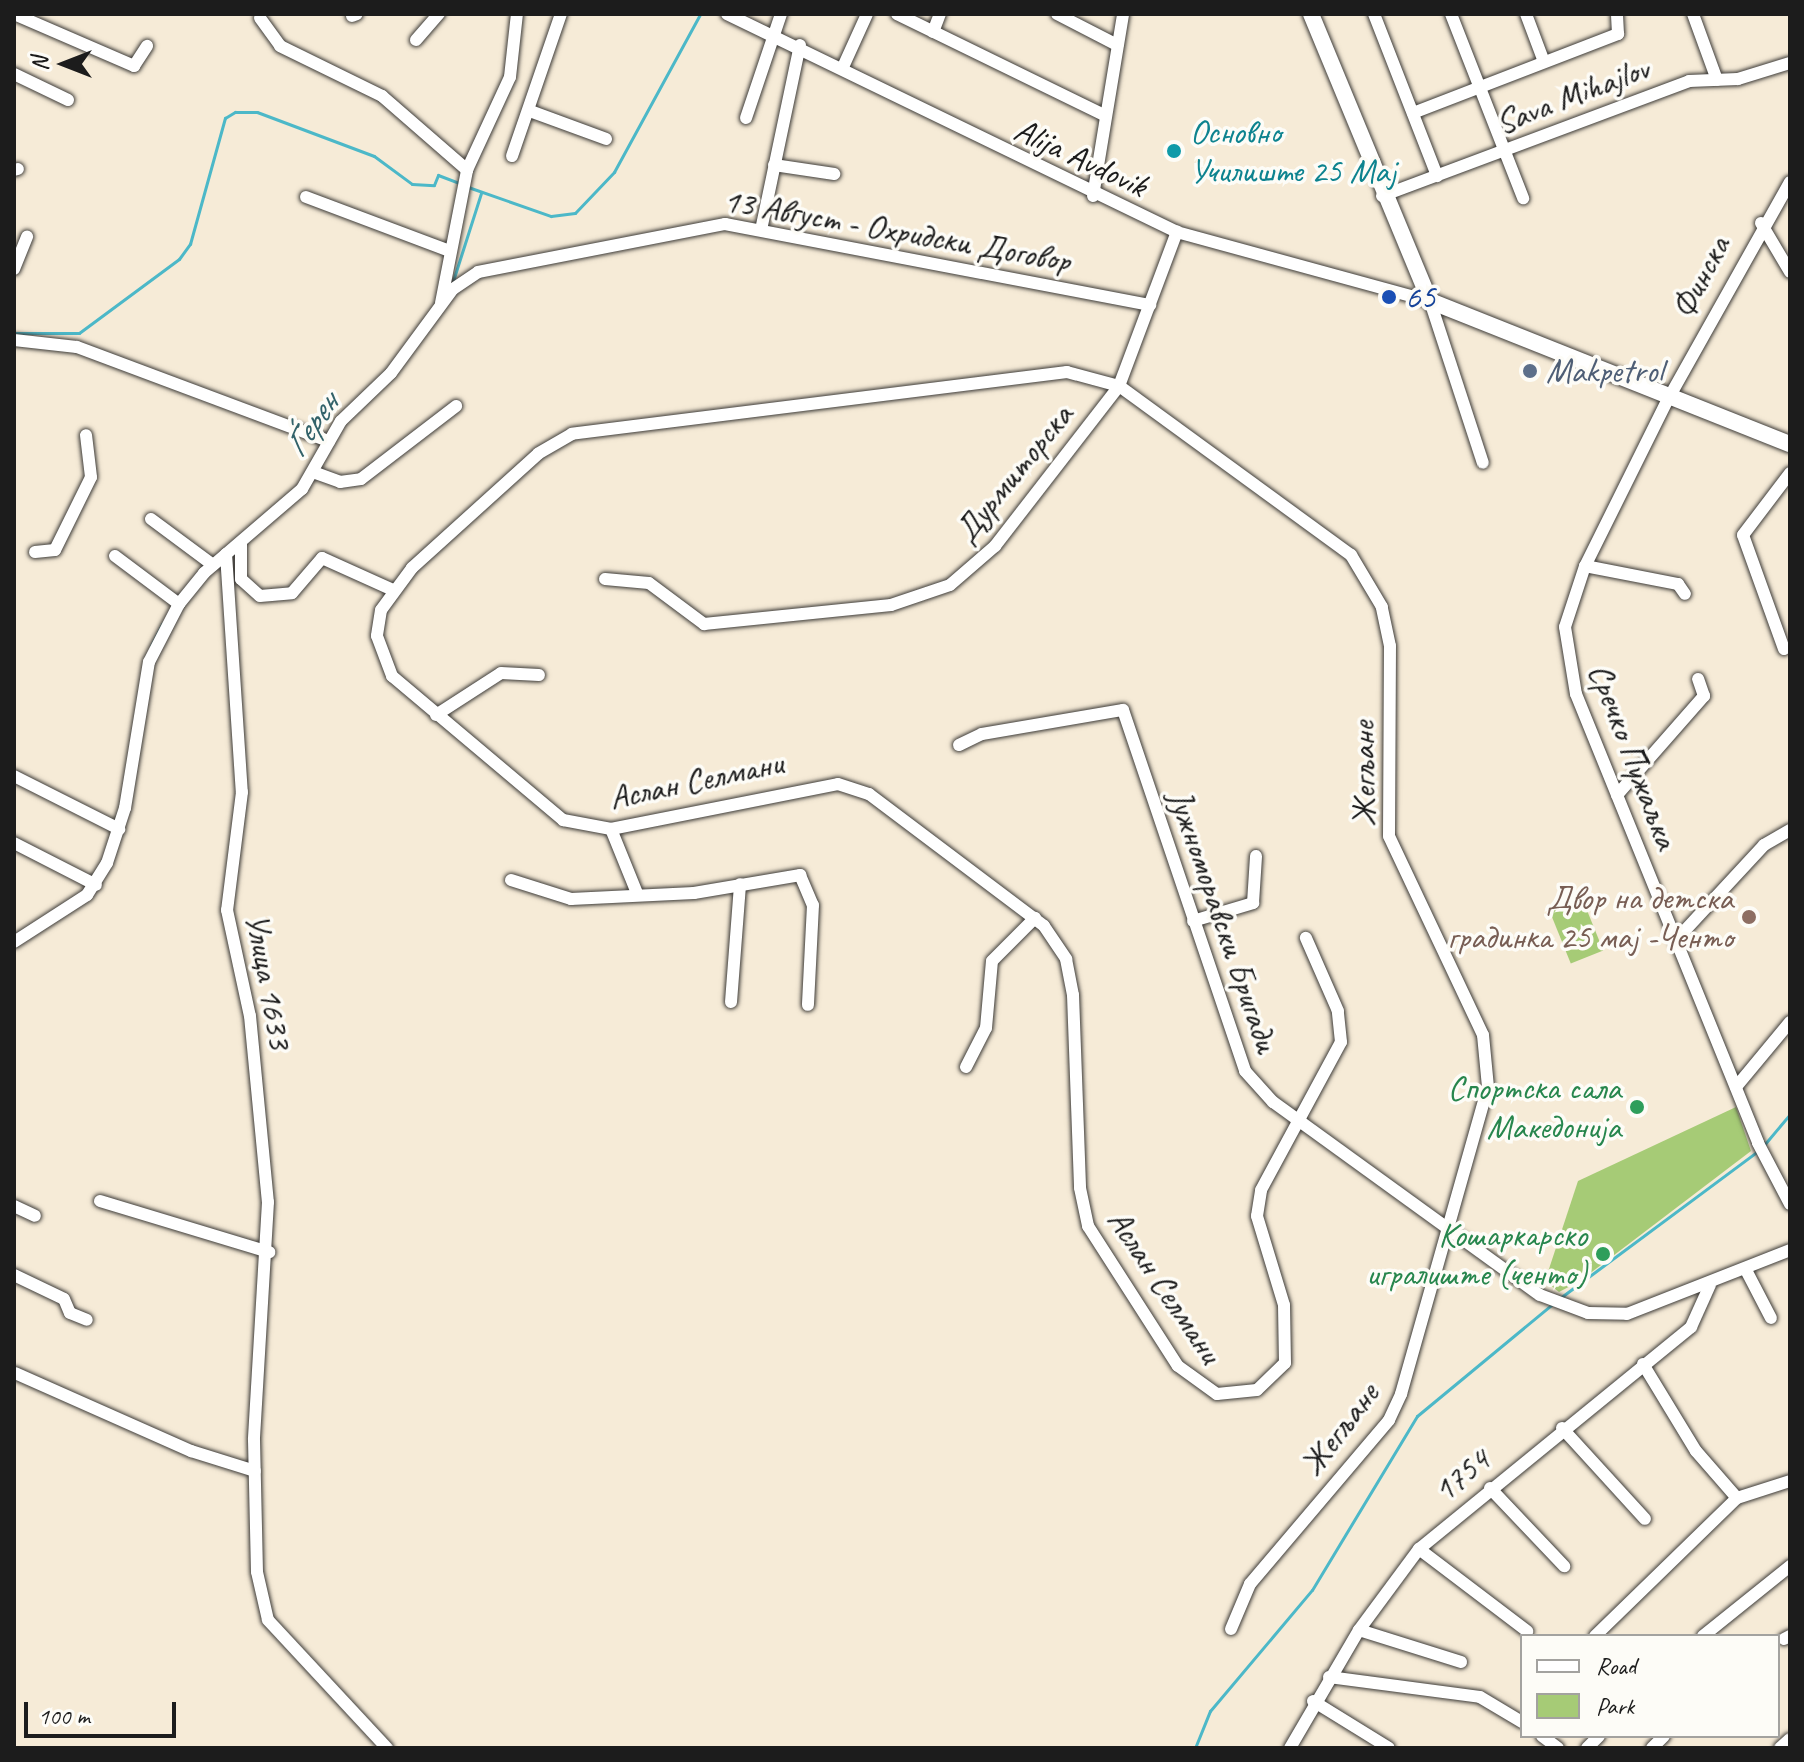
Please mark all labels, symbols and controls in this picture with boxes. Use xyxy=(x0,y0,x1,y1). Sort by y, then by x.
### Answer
north arrow xyxy=(24,24,104,104)
street label: Sava Mihajlov xyxy=(1490,47,1654,143)
text: N xyxy=(26,57,54,71)
street label: Alija Avdovik xyxy=(1008,109,1154,205)
place label: Основно Училиште 25 Мај xyxy=(1190,111,1396,190)
marker: Основно Училиште 25 Мај xyxy=(1165,142,1183,160)
street label: 13 Август - Охридски Договор xyxy=(720,179,1074,281)
street label: Финска xyxy=(1662,229,1738,325)
place label: 65 xyxy=(1405,277,1436,317)
marker: 65 xyxy=(1380,288,1398,306)
place label: Makpetrol xyxy=(1546,351,1663,391)
marker: Makpetrol xyxy=(1521,362,1539,380)
water label: Ѓерен xyxy=(274,385,348,465)
street label: Дурмиторска xyxy=(945,396,1081,550)
street label: Сречко Пужаљка xyxy=(1580,658,1688,854)
street label: Жегљане xyxy=(1342,721,1384,827)
street label: Аслан Селмани xyxy=(606,742,786,818)
street label: Јужноморавски Бригади xyxy=(1161,787,1287,1055)
place label: Двор на детска градинка 25 мај -Ченто xyxy=(1448,877,1733,956)
marker: Двор на детска градинка 25 мај -Ченто xyxy=(1740,908,1758,926)
street label: Улица 1633 xyxy=(237,910,301,1052)
place label: Спортска сала Македонија xyxy=(1450,1067,1621,1146)
marker: Спортска сала Македонија xyxy=(1628,1098,1646,1116)
street label: Аслан Селмани xyxy=(1099,1202,1231,1370)
place label: Кошаркарско игралиште (ченто) xyxy=(1366,1214,1587,1294)
marker: Кошаркарско игралиште (ченто) xyxy=(1594,1245,1612,1263)
street label: Жегљане xyxy=(1291,1374,1387,1484)
street label: 1754 xyxy=(1424,1440,1498,1510)
legend xyxy=(1520,1634,1780,1738)
text: Road xyxy=(1596,1651,1636,1681)
scale bar xyxy=(28,1686,180,1736)
text: Park xyxy=(1596,1691,1634,1721)
text: 100 m xyxy=(38,1701,90,1731)

